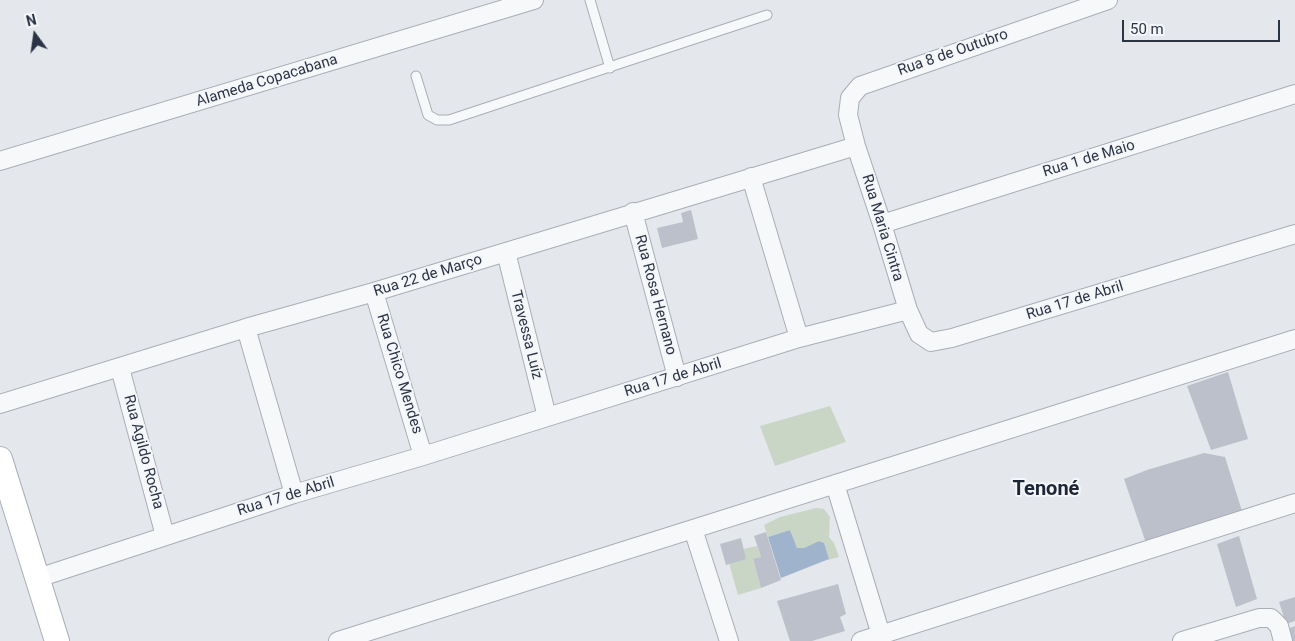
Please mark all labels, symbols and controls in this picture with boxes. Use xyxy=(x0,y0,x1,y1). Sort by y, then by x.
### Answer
north arrow xyxy=(10,10,60,60)
scale bar xyxy=(1125,10,1282,42)
text: N xyxy=(25,11,38,29)
text: 50 m xyxy=(1130,20,1164,38)
street label: Rua 8 de Outubro xyxy=(896,26,1010,80)
street label: Alameda Copacabana xyxy=(194,51,340,111)
street label: Rua 1 de Maio xyxy=(1041,136,1137,182)
street label: Rua Maria Cintra xyxy=(857,172,907,284)
street label: Rua Rosa Hernano xyxy=(630,233,680,357)
street label: Rua 22 de Março xyxy=(371,251,485,301)
street label: Rua 17 de Abril xyxy=(1024,278,1126,324)
street label: Travessa Luíz xyxy=(506,289,546,381)
street label: Rua Chico Mendes xyxy=(372,312,426,436)
street label: Rua 17 de Abril xyxy=(622,355,724,401)
street label: Rua Agildo Rocha xyxy=(119,393,167,511)
street label: Rua 17 de Abril xyxy=(235,474,337,520)
district label: Tenoné xyxy=(1013,478,1079,502)

